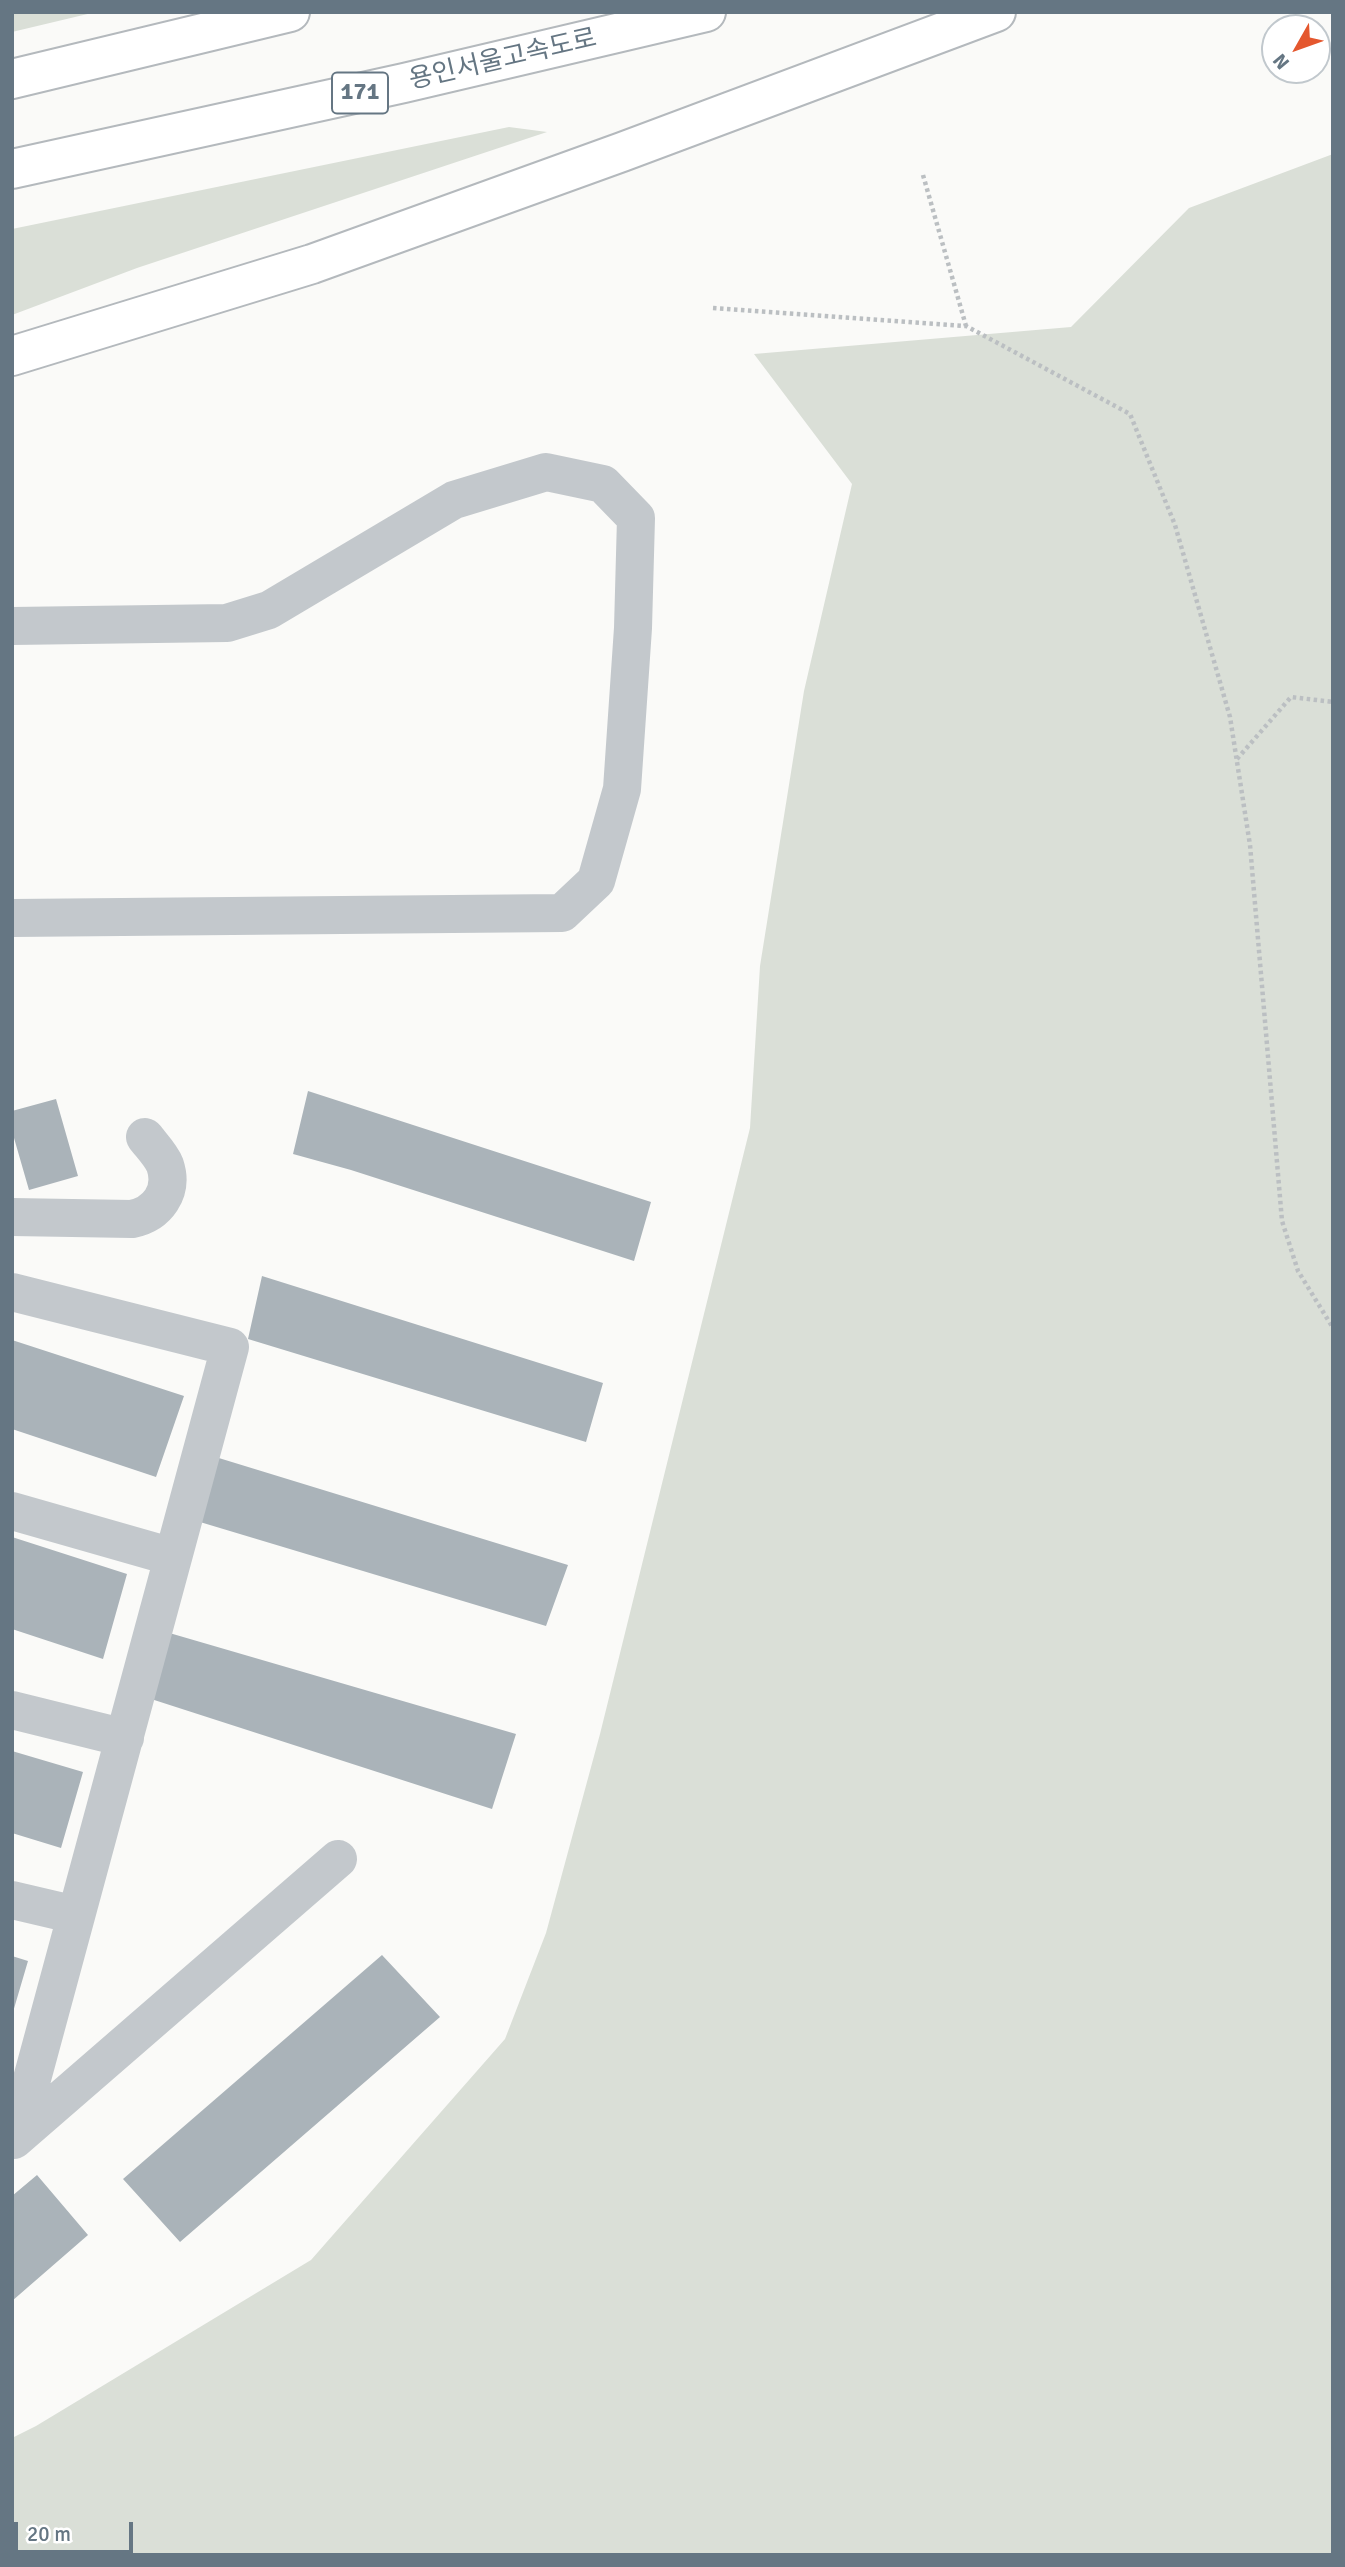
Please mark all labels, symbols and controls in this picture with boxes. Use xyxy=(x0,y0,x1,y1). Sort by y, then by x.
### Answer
north arrow xyxy=(1261,14,1331,84)
street label: 용인서울고속도로 xyxy=(406,23,600,97)
text: N xyxy=(1268,48,1295,74)
road number: 171 xyxy=(332,72,388,114)
scale bar xyxy=(18,2508,136,2552)
text: 20 m xyxy=(27,2521,71,2547)

